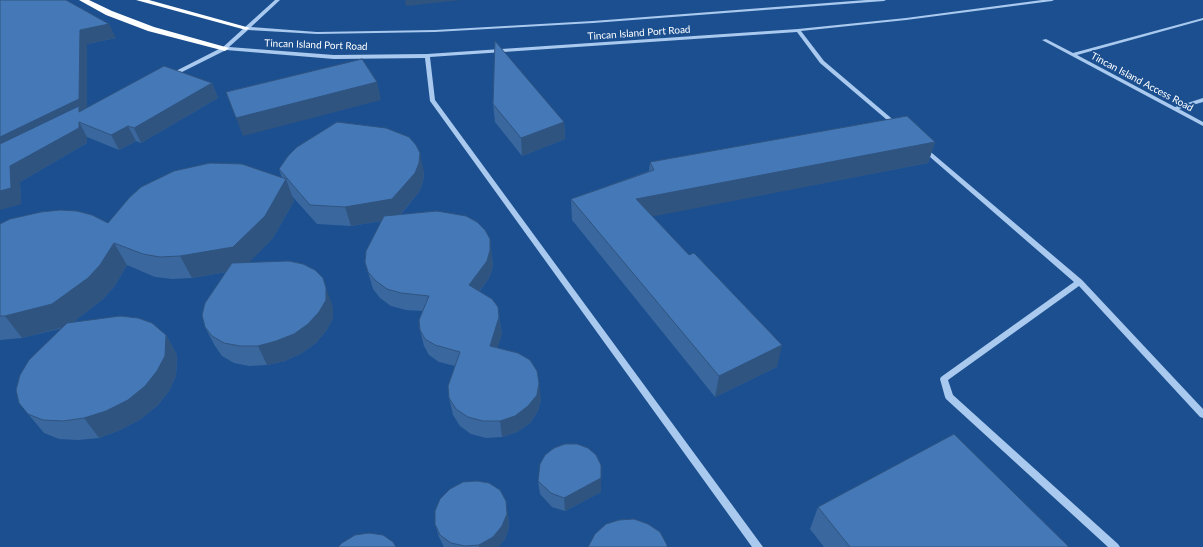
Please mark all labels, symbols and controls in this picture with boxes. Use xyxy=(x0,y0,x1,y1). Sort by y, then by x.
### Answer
street label: Tincan Island Port Road xyxy=(587,23,691,43)
street label: Tincan Island Port Road xyxy=(264,37,368,53)
street label: Tincan Island Access Road xyxy=(1089,50,1195,114)

